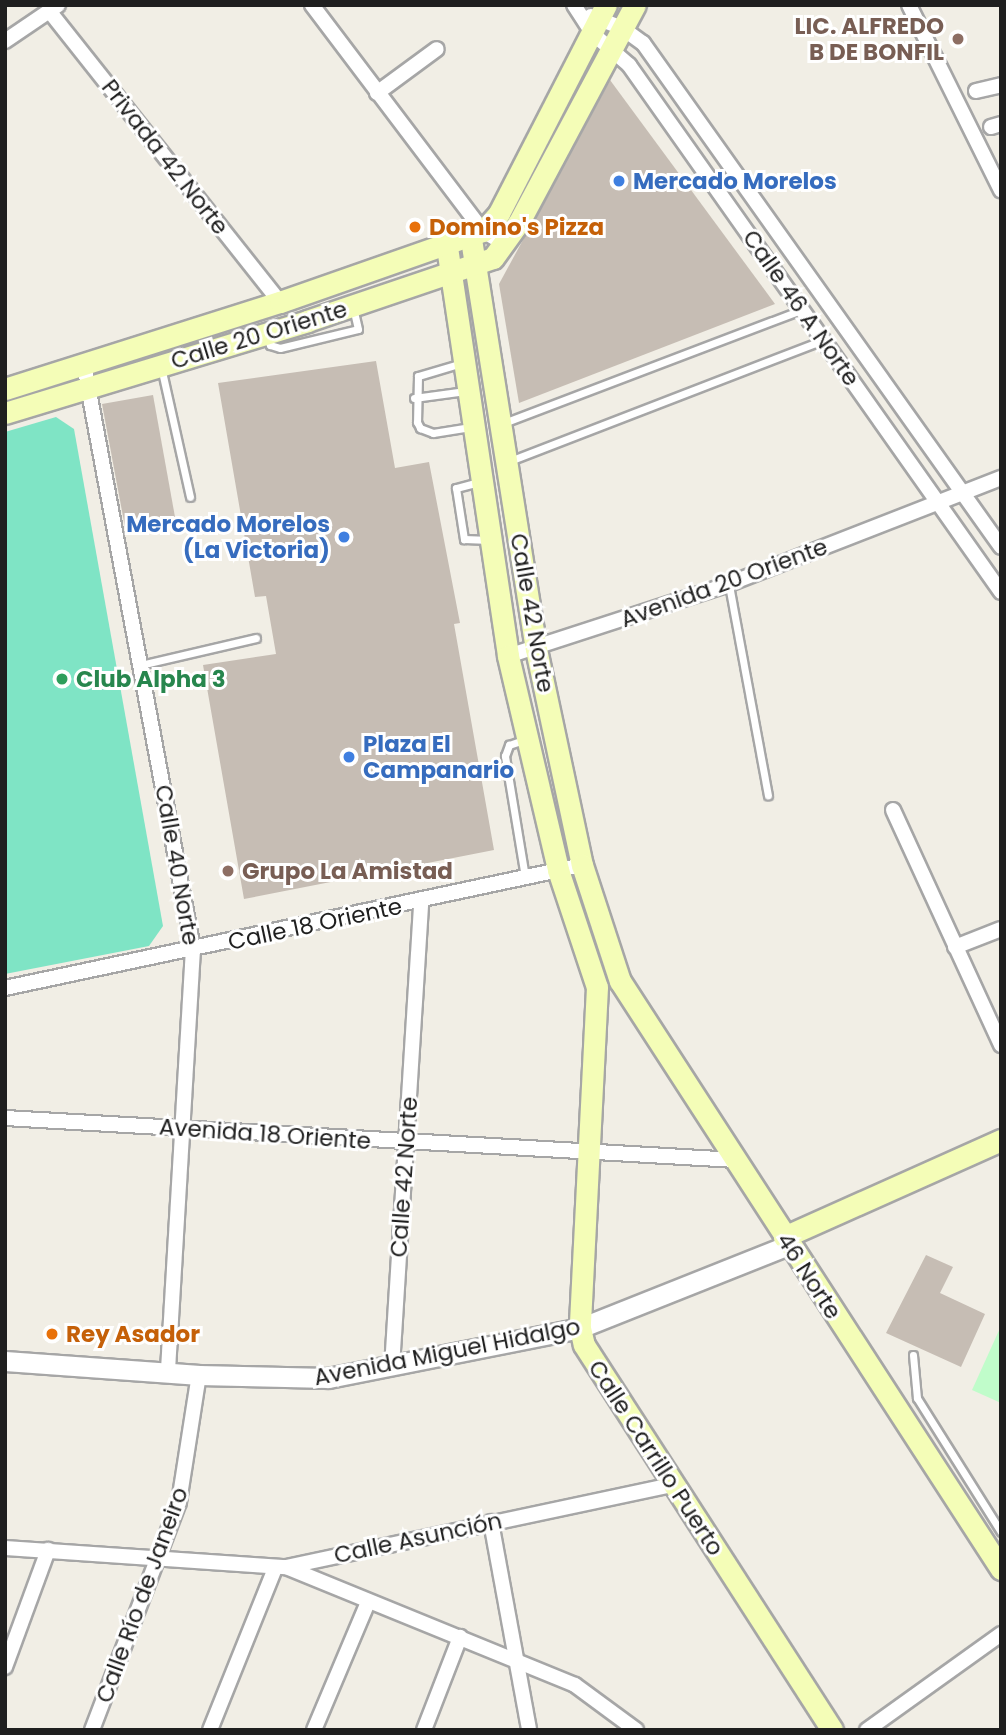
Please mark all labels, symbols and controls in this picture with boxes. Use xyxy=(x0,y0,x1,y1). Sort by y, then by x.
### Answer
place label: LIC. ALFREDO B DE BONFIL xyxy=(795,12,944,66)
marker: LIC. ALFREDO B DE BONFIL xyxy=(950,31,966,47)
street label: Privada 42 Norte xyxy=(96,74,234,240)
place label: Mercado Morelos xyxy=(633,167,837,195)
marker: Mercado Morelos xyxy=(611,173,627,189)
place label: Domino's Pizza xyxy=(429,213,604,241)
marker: Domino's Pizza xyxy=(407,219,423,235)
street label: Calle 46 A Norte xyxy=(737,225,865,391)
street label: Calle 20 Oriente xyxy=(168,295,350,375)
place label: Mercado Morelos (La Victoria) xyxy=(126,510,330,564)
marker: Mercado Morelos (La Victoria) xyxy=(336,529,352,545)
street label: Calle 42 Norte xyxy=(504,531,560,695)
street label: Avenida 20 Oriente xyxy=(617,533,831,633)
place label: Club Alpha 3 xyxy=(76,665,226,693)
marker: Club Alpha 3 xyxy=(54,671,70,687)
place label: Plaza El Campanario xyxy=(363,730,514,784)
marker: Plaza El Campanario xyxy=(341,749,357,765)
street label: Calle 40 Norte xyxy=(149,783,205,947)
place label: Grupo La Amistad xyxy=(242,857,453,885)
marker: Grupo La Amistad xyxy=(220,863,236,879)
street label: Calle 18 Oriente xyxy=(226,892,404,956)
street label: Calle 42 Norte xyxy=(385,1096,423,1258)
street label: Avenida 18 Oriente xyxy=(158,1113,372,1155)
street label: 46 Norte xyxy=(771,1228,847,1324)
street label: Avenida Miguel Hidalgo xyxy=(312,1313,582,1391)
place label: Rey Asador xyxy=(66,1320,200,1348)
marker: Rey Asador xyxy=(44,1326,60,1342)
street label: Calle Carrillo Puerto xyxy=(583,1355,729,1561)
street label: Calle Río de Janeiro xyxy=(90,1484,194,1706)
street label: Calle Asunción xyxy=(331,1507,505,1569)

